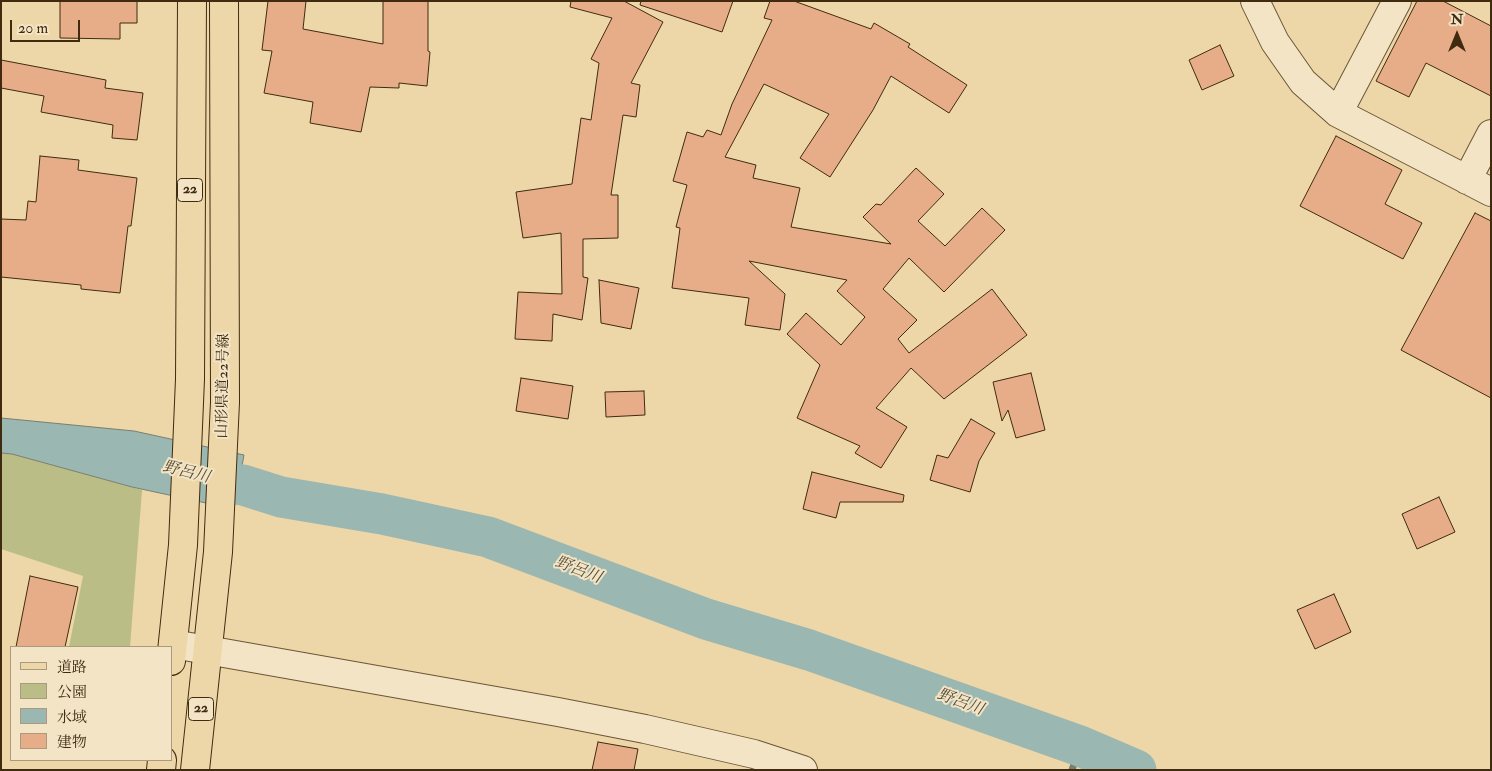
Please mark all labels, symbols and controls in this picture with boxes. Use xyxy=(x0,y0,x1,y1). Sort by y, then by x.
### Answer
scale bar xyxy=(12,10,82,42)
north arrow xyxy=(1432,10,1482,60)
text: N xyxy=(1451,11,1463,28)
text: 20 m xyxy=(18,19,48,38)
road number: 22 xyxy=(178,178,202,202)
street label: 山形県道22号線 xyxy=(214,333,234,439)
water label: 野呂川 xyxy=(160,458,212,488)
water label: 野呂川 xyxy=(552,553,604,589)
legend xyxy=(10,646,172,761)
text: 道路 xyxy=(57,658,87,677)
text: 公園 xyxy=(57,683,87,702)
water label: 野呂川 xyxy=(934,686,986,720)
road number: 22 xyxy=(188,698,214,721)
text: 水域 xyxy=(57,708,87,727)
text: 建物 xyxy=(57,733,87,752)

